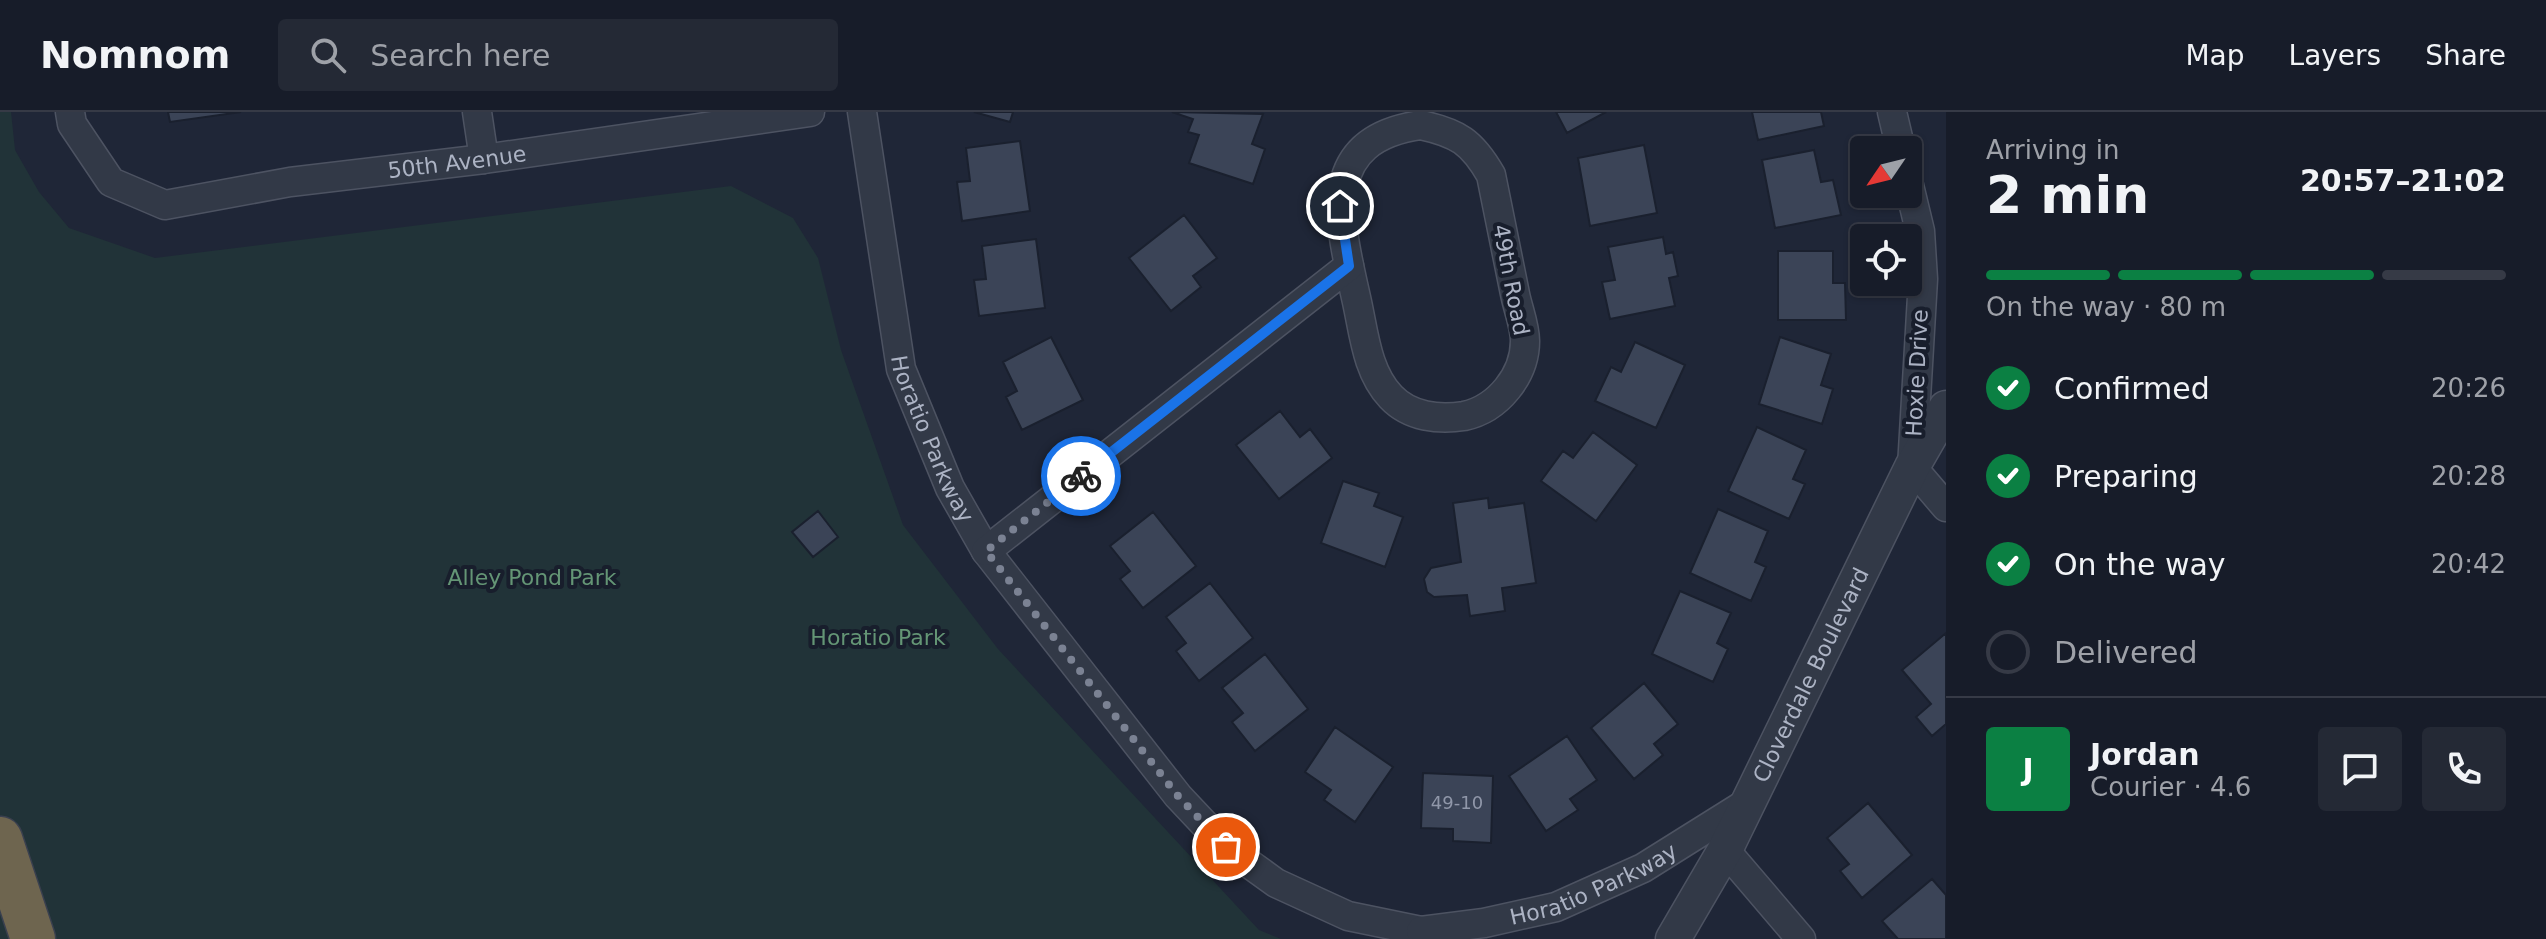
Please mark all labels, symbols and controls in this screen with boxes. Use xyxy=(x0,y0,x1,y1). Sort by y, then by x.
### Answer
search box xyxy=(278,19,838,91)
text: Nomnom xyxy=(40,33,230,77)
icon: search xyxy=(306,33,350,77)
text: Search here xyxy=(370,38,550,73)
text: Map xyxy=(2185,39,2245,72)
text: Layers xyxy=(2289,39,2381,72)
text: Share xyxy=(2425,39,2506,72)
text: Arriving in xyxy=(1986,135,2120,165)
north arrow xyxy=(1850,136,1922,208)
map controls xyxy=(1850,136,1922,296)
street label: 50th Avenue xyxy=(386,141,528,183)
text: 20:57–21:02 xyxy=(2300,163,2506,198)
text: 2 min xyxy=(1986,165,2149,225)
pin xyxy=(1306,172,1374,240)
icon: home xyxy=(1318,184,1362,228)
street label: 49th Road xyxy=(1488,222,1534,338)
button: locate xyxy=(1850,224,1922,296)
text: On the way · 80 m xyxy=(1986,292,2226,322)
street label: Hoxie Drive xyxy=(1901,309,1933,437)
street label: Horatio Parkway xyxy=(887,353,979,527)
icon: check xyxy=(1986,366,2030,410)
text: Confirmed xyxy=(2054,371,2210,406)
text: 20:26 xyxy=(2431,373,2506,403)
courier xyxy=(1041,436,1121,516)
icon: bike xyxy=(1059,454,1103,498)
icon: check xyxy=(1986,454,2030,498)
text: Preparing xyxy=(2054,459,2198,494)
text: 20:28 xyxy=(2431,461,2506,491)
icon: check xyxy=(1986,542,2030,586)
text: On the way xyxy=(2054,547,2226,582)
text: 20:42 xyxy=(2431,549,2506,579)
street label: Cloverdale Boulevard xyxy=(1748,563,1873,786)
park label: Alley Pond Park xyxy=(447,565,617,590)
park label: Horatio Park xyxy=(810,625,946,650)
text: Delivered xyxy=(2054,635,2198,670)
button: chat xyxy=(2318,727,2402,811)
button: phone xyxy=(2422,727,2506,811)
text: Jordan xyxy=(2090,737,2200,772)
text: J xyxy=(2022,752,2034,787)
text: Courier · 4.6 xyxy=(2090,772,2251,802)
house number: 49-10 xyxy=(1431,792,1483,813)
pin xyxy=(1192,813,1260,881)
icon: bag xyxy=(1204,825,1248,869)
street label: Horatio Parkway xyxy=(1507,838,1681,929)

